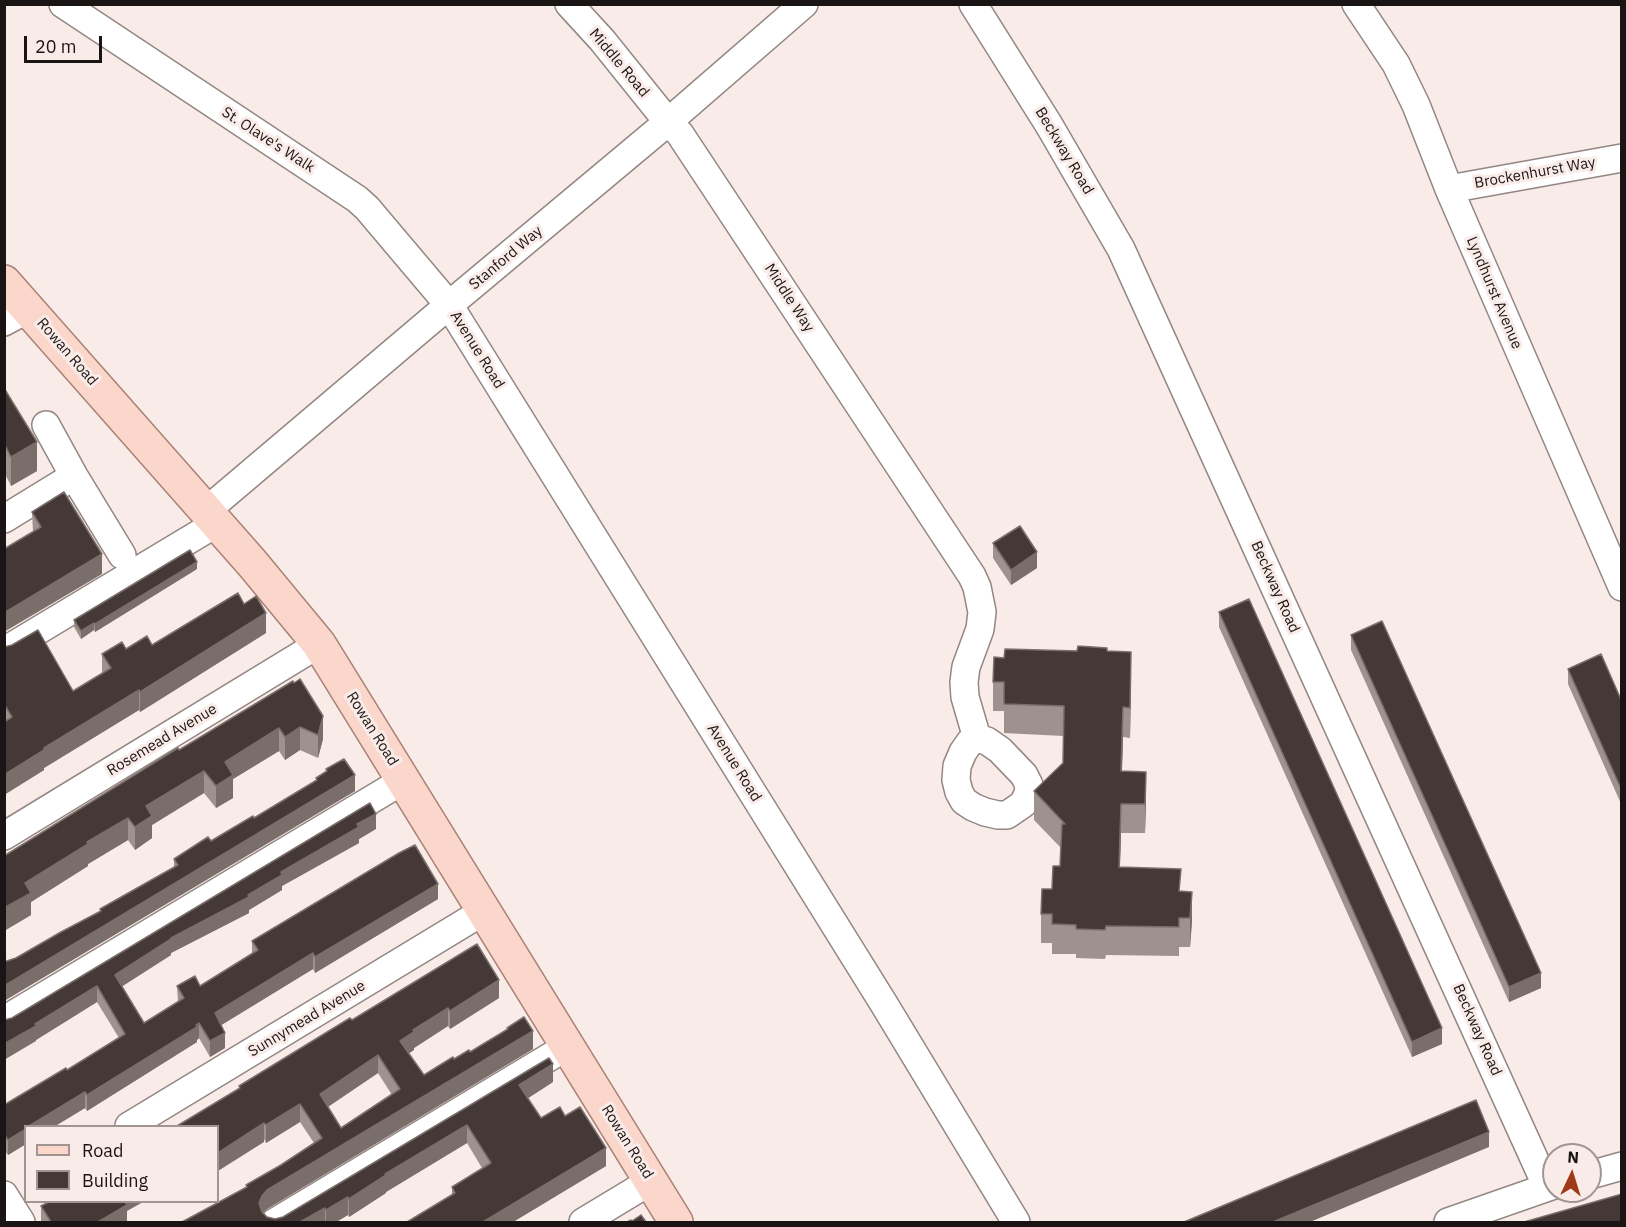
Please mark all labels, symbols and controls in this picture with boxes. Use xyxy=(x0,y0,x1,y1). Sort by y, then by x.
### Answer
scale bar xyxy=(27,24,105,62)
street label: Middle Road xyxy=(585,25,653,101)
text: 20 m xyxy=(35,35,77,58)
street label: St. Olave's Walk xyxy=(218,103,318,177)
street label: Beckway Road xyxy=(1031,104,1097,198)
street label: Brockenhurst Way xyxy=(1473,153,1597,193)
street label: Stanford Way xyxy=(466,222,546,294)
street label: Lyndhurst Avenue xyxy=(1462,234,1526,352)
street label: Middle Way xyxy=(760,260,818,336)
street label: Avenue Road xyxy=(446,308,508,392)
street label: Rowan Road xyxy=(33,315,101,389)
street label: Beckway Road xyxy=(1247,538,1303,636)
street label: Rowan Road xyxy=(342,689,402,769)
street label: Rosemead Avenue xyxy=(104,700,220,780)
street label: Avenue Road xyxy=(703,721,765,805)
street label: Sunnymead Avenue xyxy=(245,977,369,1061)
street label: Beckway Road xyxy=(1449,981,1505,1079)
street label: Rowan Road xyxy=(597,1102,657,1182)
legend xyxy=(24,1125,219,1203)
text: Road xyxy=(82,1139,123,1162)
north arrow xyxy=(1542,1143,1602,1203)
text: N xyxy=(1567,1147,1580,1167)
text: Building xyxy=(82,1169,148,1192)

